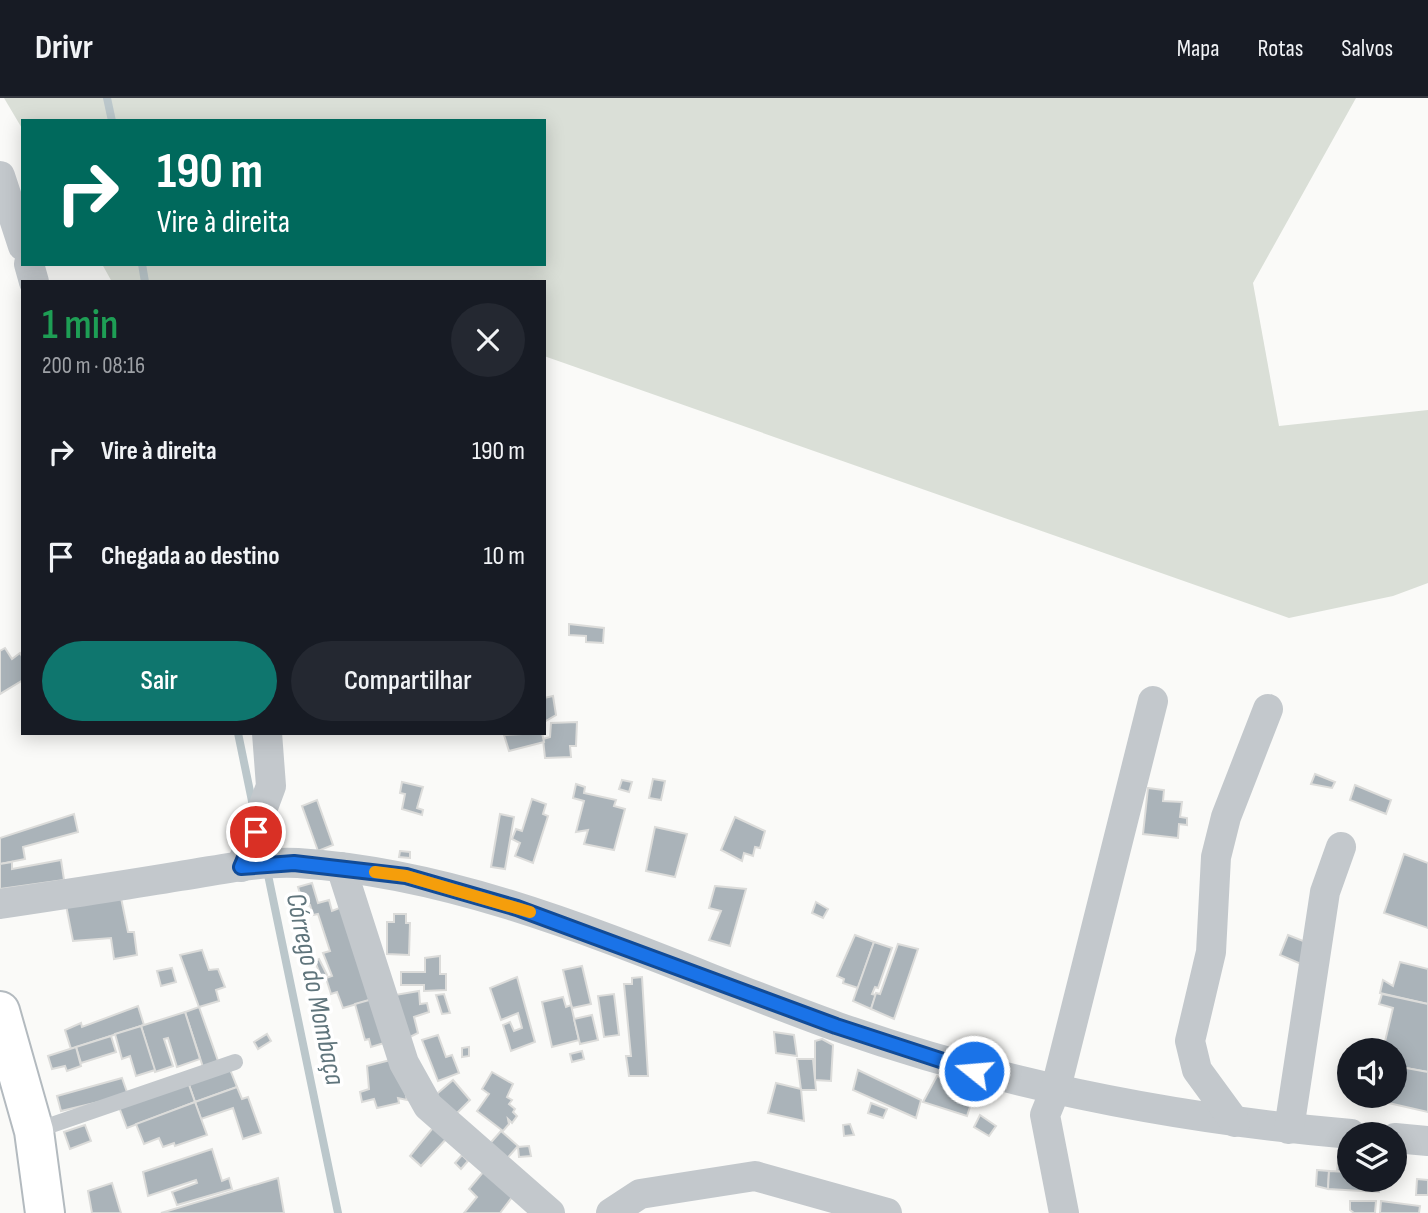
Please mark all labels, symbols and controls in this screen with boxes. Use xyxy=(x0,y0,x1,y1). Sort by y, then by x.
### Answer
text: Drivr xyxy=(35,28,93,68)
text: Mapa xyxy=(1177,34,1220,63)
text: Rotas xyxy=(1258,34,1303,63)
text: Salvos xyxy=(1341,34,1393,63)
text: 190 m xyxy=(157,143,263,202)
icon: right xyxy=(42,147,133,238)
text: Vire à direita xyxy=(157,203,290,242)
text: 1 min xyxy=(42,300,118,351)
button: close xyxy=(451,303,525,377)
text: 200 m · 08:16 xyxy=(42,352,145,380)
icon: right xyxy=(42,433,80,471)
text: Vire à direita xyxy=(101,436,217,467)
text: 190 m xyxy=(472,436,525,467)
icon: arrive xyxy=(42,538,80,576)
text: Chegada ao destino xyxy=(101,541,280,572)
text: 10 m xyxy=(483,541,525,572)
button: Sair xyxy=(42,641,277,721)
button: Compartilhar xyxy=(291,641,525,721)
pin xyxy=(226,802,286,862)
icon: arrive xyxy=(237,813,275,851)
water label: Córrego do Mombaça xyxy=(279,890,352,1089)
position arrow xyxy=(937,1034,1011,1108)
map controls xyxy=(1337,1038,1407,1192)
button: sound xyxy=(1337,1038,1407,1108)
button: layers xyxy=(1337,1122,1407,1192)

